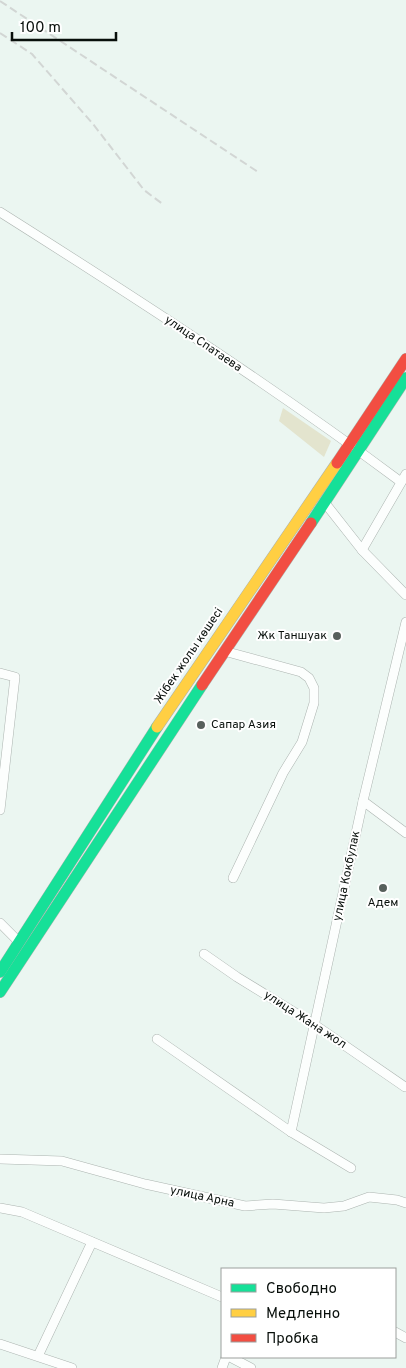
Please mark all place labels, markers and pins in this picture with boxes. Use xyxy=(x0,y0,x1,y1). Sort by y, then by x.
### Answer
place label: Жк Таншуак xyxy=(257,628,327,644)
marker: Жк Таншуак xyxy=(331,630,343,642)
place label: Сапар Азия xyxy=(211,717,276,733)
marker: Сапар Азия xyxy=(195,719,207,731)
marker: Адем xyxy=(377,882,389,894)
place label: Адем xyxy=(368,895,398,911)

